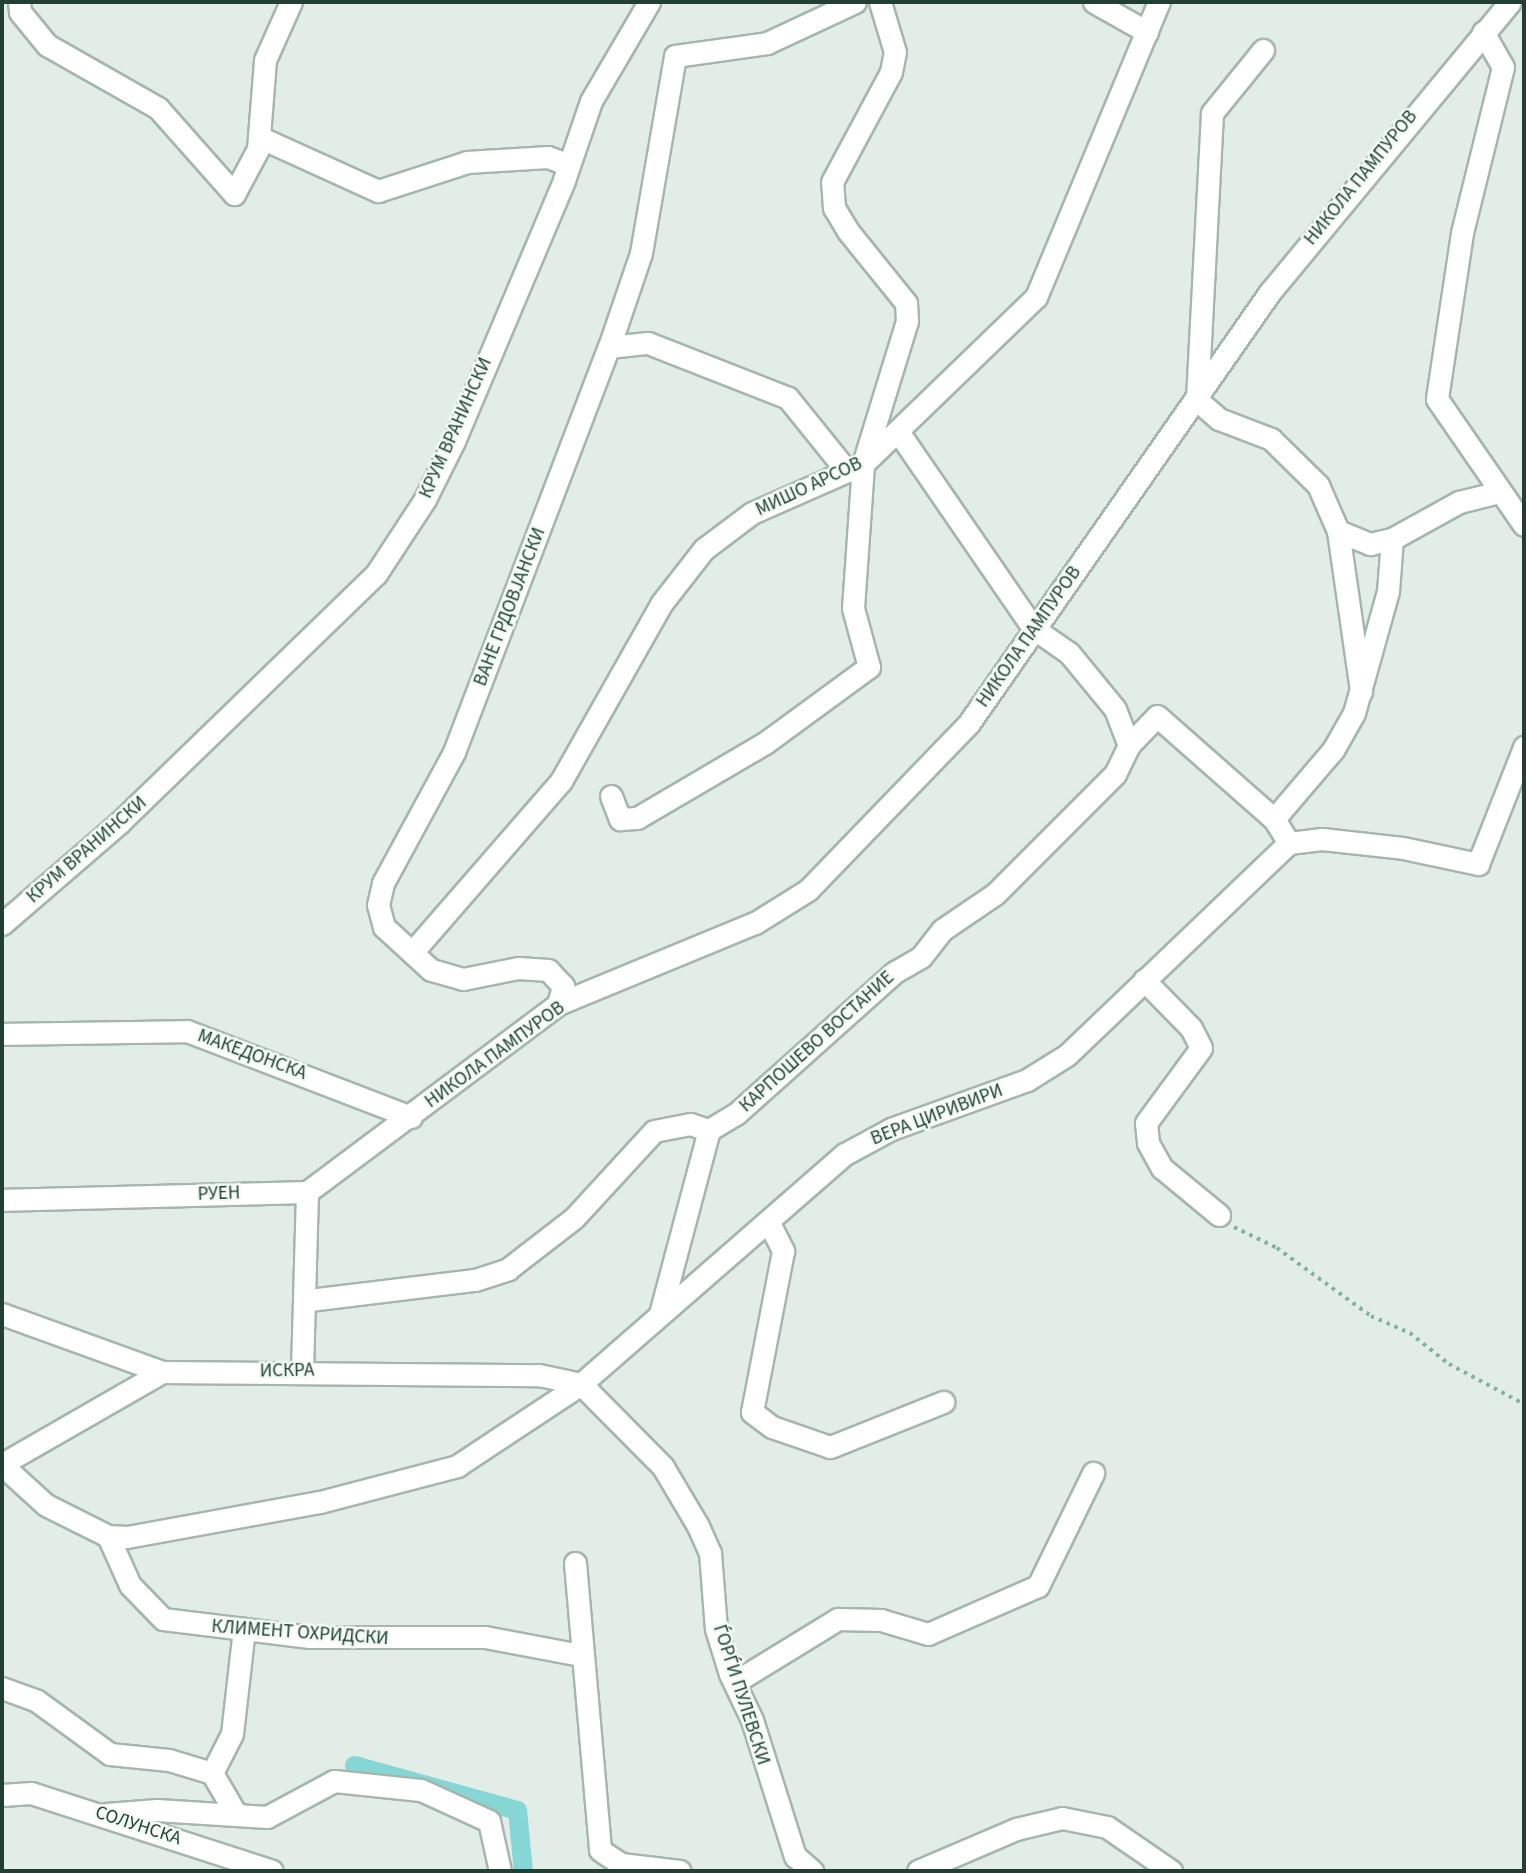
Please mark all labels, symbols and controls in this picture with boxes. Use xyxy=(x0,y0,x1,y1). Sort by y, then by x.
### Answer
street label: НИКОЛА ПАМПУРОВ xyxy=(1300,106,1422,250)
street label: КРУМ ВРАНИНСКИ xyxy=(415,354,497,502)
street label: МИШО АРСОВ xyxy=(752,452,866,522)
street label: ВАНЕ ГРДОВЈАНСКИ xyxy=(469,525,551,689)
street label: НИКОЛА ПАМПУРОВ xyxy=(972,562,1086,712)
street label: КРУМ ВРАНИНСКИ xyxy=(22,792,152,908)
street label: КАРПОШЕВО ВОСТАНИЕ xyxy=(735,967,899,1117)
street label: НИКОЛА ПАМПУРОВ xyxy=(421,997,569,1113)
street label: МАКЕДОНСКА xyxy=(194,1025,310,1085)
street label: ВЕРА ЦИРИВИРИ xyxy=(868,1079,1006,1151)
street label: РУЕН xyxy=(197,1182,241,1206)
street label: ИСКРА xyxy=(260,1359,314,1383)
street label: КЛИМЕНТ ОХРИДСКИ xyxy=(211,1615,389,1651)
street label: ЃОРЃИ ПУЛЕВСКИ xyxy=(708,1622,774,1768)
street label: СОЛУНСКА xyxy=(92,1801,184,1851)

